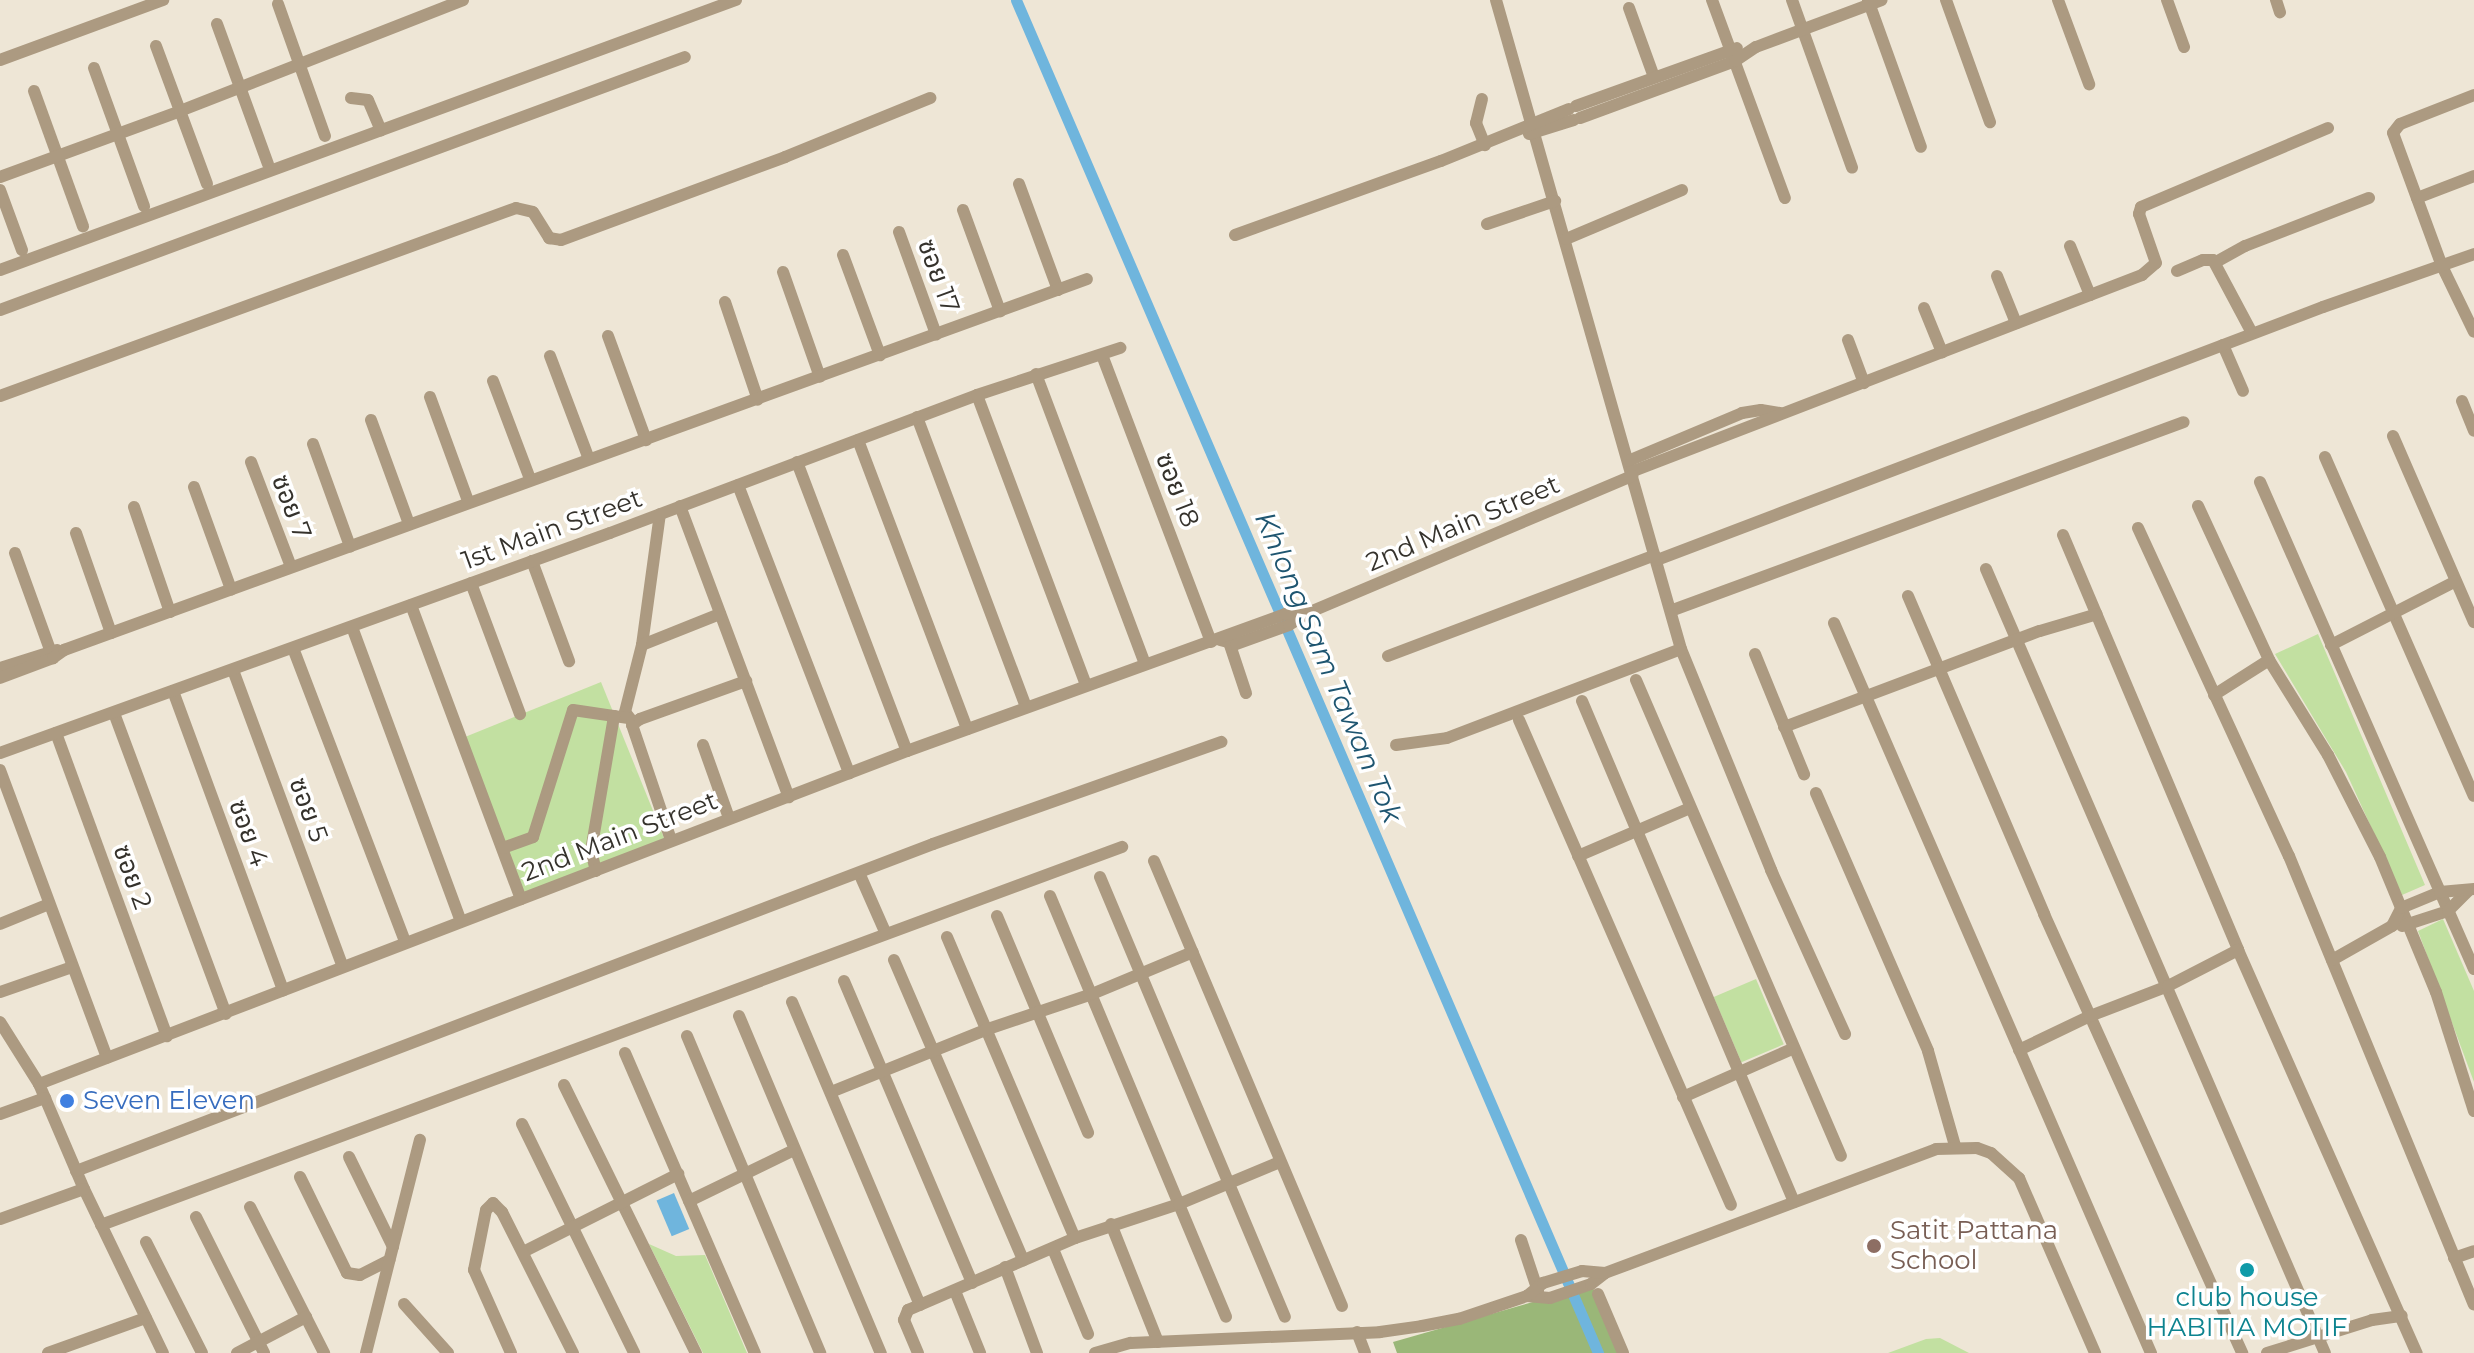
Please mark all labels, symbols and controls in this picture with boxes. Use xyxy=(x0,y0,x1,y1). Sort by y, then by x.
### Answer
street label: ซอย 17 xyxy=(910,235,966,317)
street label: ซอย 18 xyxy=(1149,448,1205,532)
street label: 2nd Main Street xyxy=(1362,469,1564,579)
street label: ซอย 7 xyxy=(264,470,318,544)
street label: 1st Main Street xyxy=(458,483,646,577)
water label: Khlong Sam Tawan Tok xyxy=(1248,507,1410,827)
street label: ซอย 5 xyxy=(282,773,334,847)
street label: 2nd Main Street xyxy=(518,785,722,889)
street label: ซอย 4 xyxy=(222,795,274,871)
street label: ซอย 2 xyxy=(106,840,158,914)
place label: Seven Eleven xyxy=(83,1085,255,1117)
marker: Seven Eleven xyxy=(58,1092,76,1110)
place label: Satit Pattana School xyxy=(1890,1215,2058,1276)
marker: Satit Pattana School xyxy=(1865,1237,1883,1255)
marker: club house HABITIA MOTIF xyxy=(2238,1261,2256,1279)
place label: club house HABITIA MOTIF xyxy=(2146,1282,2348,1344)

